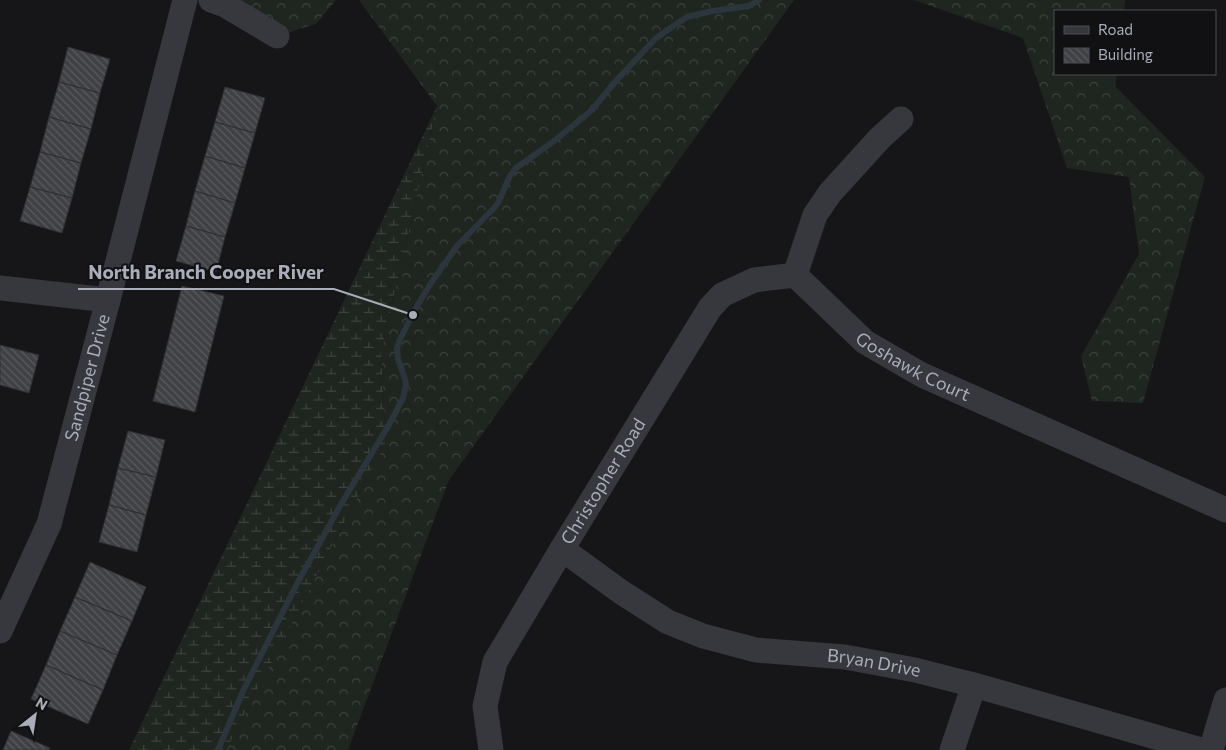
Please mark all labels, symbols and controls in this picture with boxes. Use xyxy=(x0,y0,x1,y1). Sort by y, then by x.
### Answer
legend xyxy=(1054,10,1216,75)
text: Road xyxy=(1098,20,1133,38)
text: Building xyxy=(1098,45,1153,63)
callout: North Branch Cooper River xyxy=(78,255,334,289)
text: North Branch Cooper River xyxy=(88,260,324,283)
street label: Sandpiper Drive xyxy=(59,312,114,443)
street label: Goshawk Court xyxy=(851,327,974,405)
street label: Christopher Road xyxy=(556,414,650,548)
street label: Bryan Drive xyxy=(826,644,923,681)
north arrow xyxy=(10,690,60,740)
text: N xyxy=(33,693,51,713)

